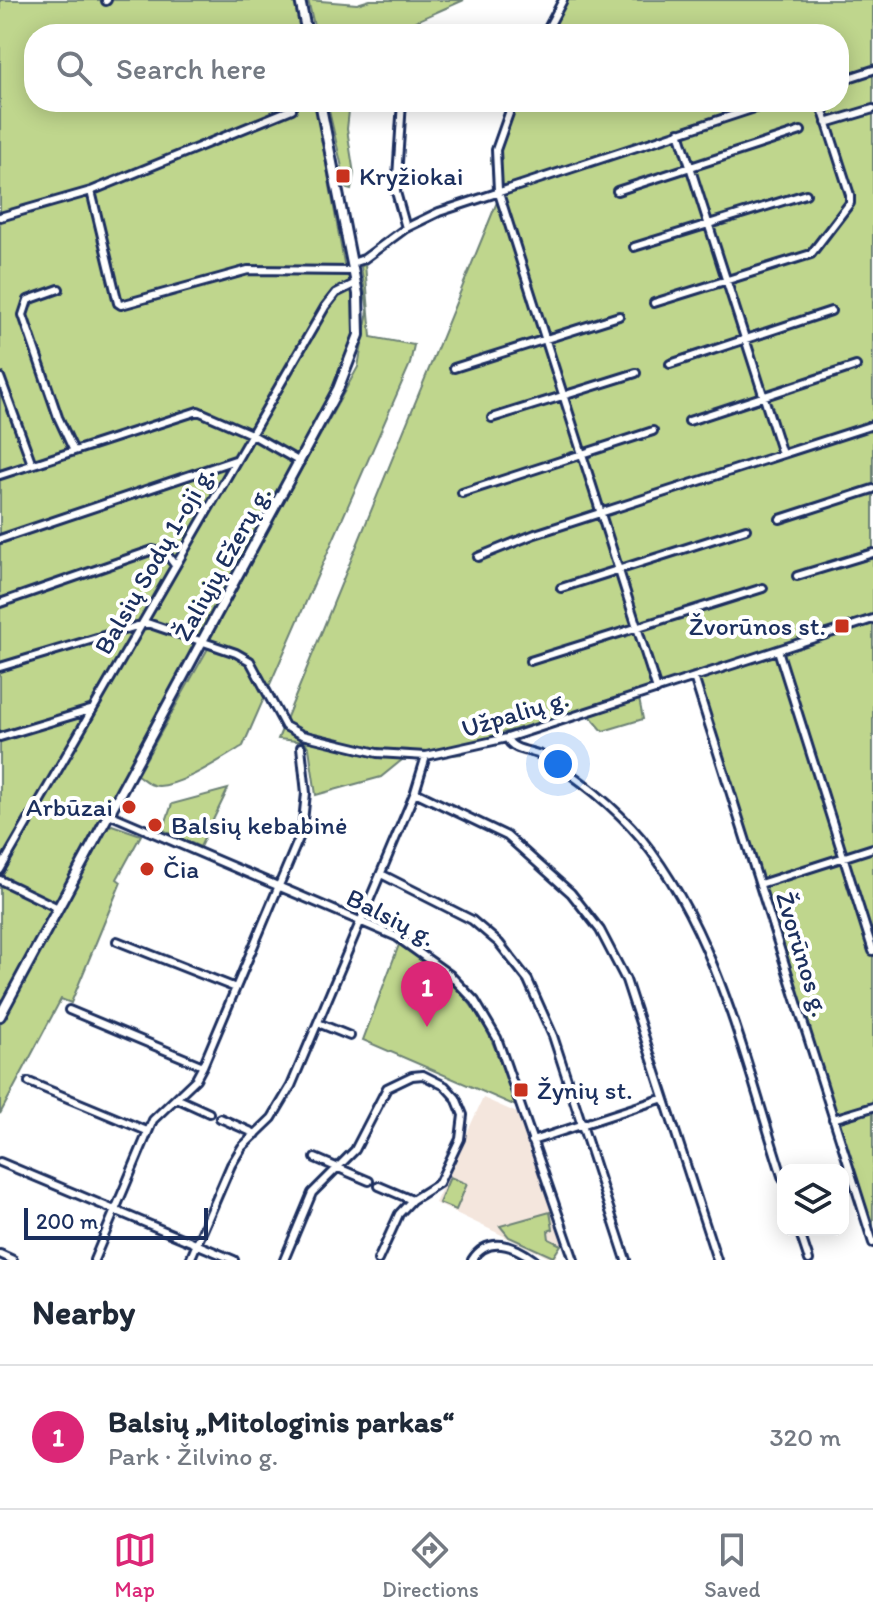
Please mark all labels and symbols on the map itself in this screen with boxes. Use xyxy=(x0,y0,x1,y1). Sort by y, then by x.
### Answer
place label: Kryžiokai xyxy=(359,160,463,192)
marker: Kryžiokai xyxy=(334,167,352,185)
street label: Balsių Sodų 1-oji g. xyxy=(87,460,221,660)
street label: Žaliųjų Ežerų g. xyxy=(166,480,278,646)
place label: Žvorūnos st. xyxy=(689,610,826,642)
marker: Žvorūnos st. xyxy=(833,617,851,635)
street label: Užpalių g. xyxy=(458,682,572,744)
your location xyxy=(538,744,578,784)
place label: Arbūzai xyxy=(26,791,113,823)
marker: Arbūzai xyxy=(120,798,138,816)
place label: Balsių kebabinė xyxy=(171,809,348,841)
marker: Balsių kebabinė xyxy=(146,816,164,834)
place label: Čia xyxy=(163,853,199,885)
marker: Čia xyxy=(138,860,156,878)
street label: Balsių g. xyxy=(341,881,441,953)
street label: Žvorūnos g. xyxy=(769,888,837,1020)
pin: 1 xyxy=(401,961,453,1027)
place label: Žynių st. xyxy=(537,1074,633,1106)
marker: Žynių st. xyxy=(512,1081,530,1099)
scale bar xyxy=(24,1204,208,1240)

